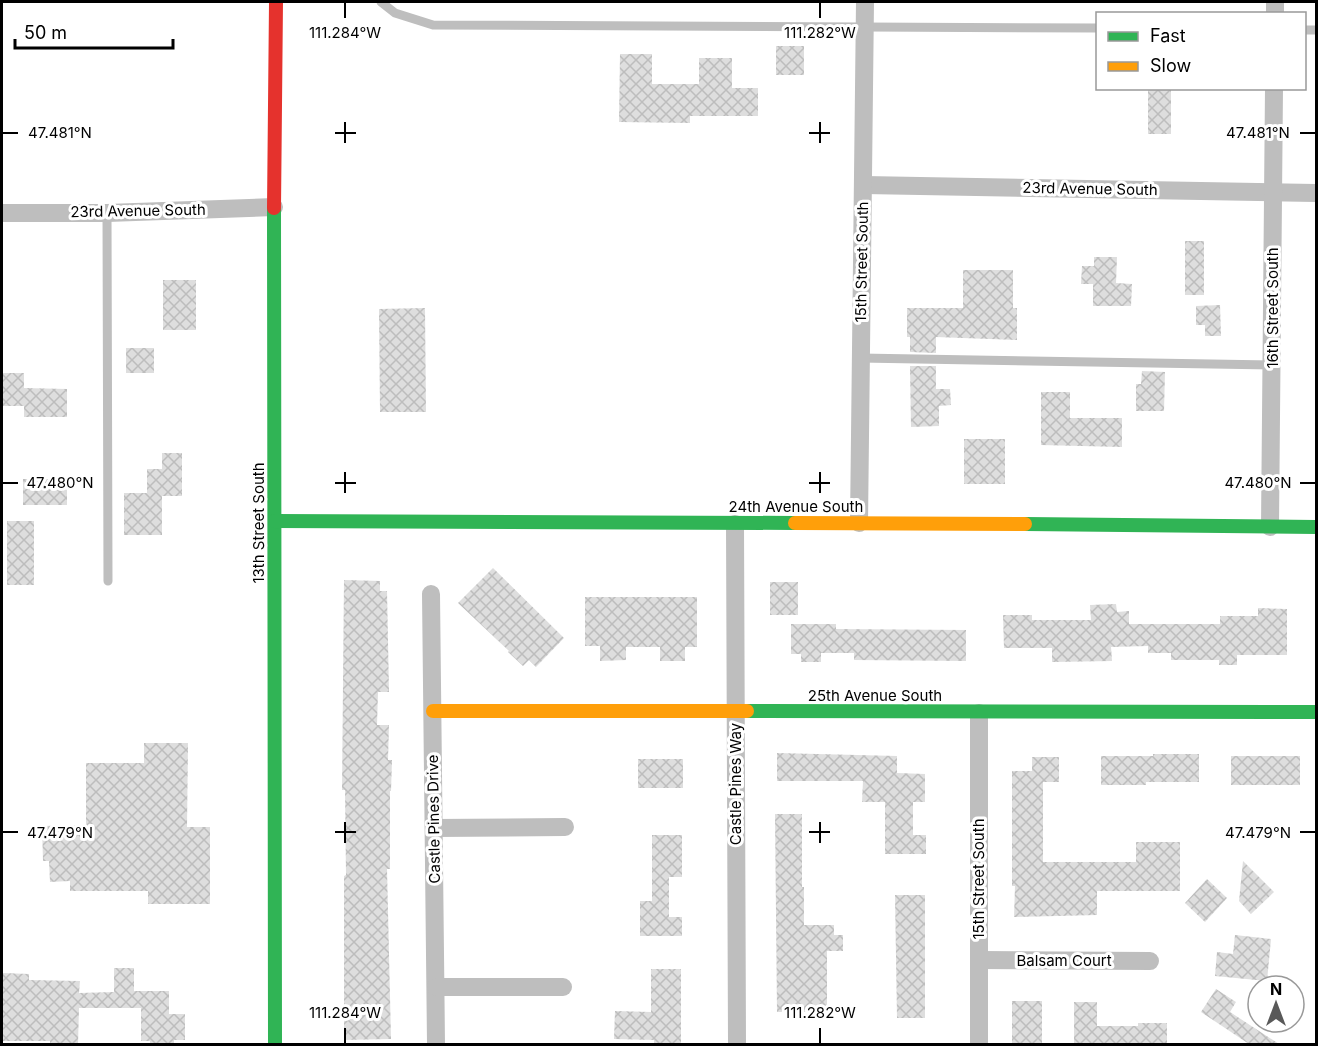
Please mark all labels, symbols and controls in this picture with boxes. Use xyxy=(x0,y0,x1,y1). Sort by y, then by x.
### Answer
scale bar xyxy=(15,12,172,50)
legend xyxy=(1096,12,1306,90)
text: 50 m xyxy=(24,22,67,43)
text: 111.284°W xyxy=(309,23,381,42)
text: 111.282°W xyxy=(784,23,856,42)
text: Fast xyxy=(1150,25,1186,46)
text: Slow xyxy=(1150,55,1191,76)
text: 47.481°N xyxy=(28,123,92,142)
text: 47.481°N xyxy=(1226,123,1290,142)
street label: 23rd Avenue South xyxy=(1022,178,1158,199)
street label: 23rd Avenue South xyxy=(70,200,206,221)
street label: 15th Street South xyxy=(851,201,872,323)
street label: 16th Street South xyxy=(1263,247,1282,369)
street label: 13th Street South xyxy=(249,462,268,584)
text: 47.480°N xyxy=(26,473,94,492)
text: 47.480°N xyxy=(1224,473,1292,492)
street label: 24th Avenue South xyxy=(729,497,863,516)
street label: 25th Avenue South xyxy=(808,686,942,705)
street label: Castle Pines Way xyxy=(726,722,745,845)
street label: Castle Pines Drive xyxy=(423,754,444,884)
street label: 15th Street South xyxy=(969,818,988,940)
text: 47.479°N xyxy=(27,823,93,842)
text: 47.479°N xyxy=(1225,823,1291,842)
street label: Balsam Court xyxy=(1016,951,1112,970)
north arrow xyxy=(1246,974,1306,1034)
text: N xyxy=(1270,979,1282,999)
text: 111.284°W xyxy=(309,1003,381,1022)
text: 111.282°W xyxy=(784,1003,856,1022)

